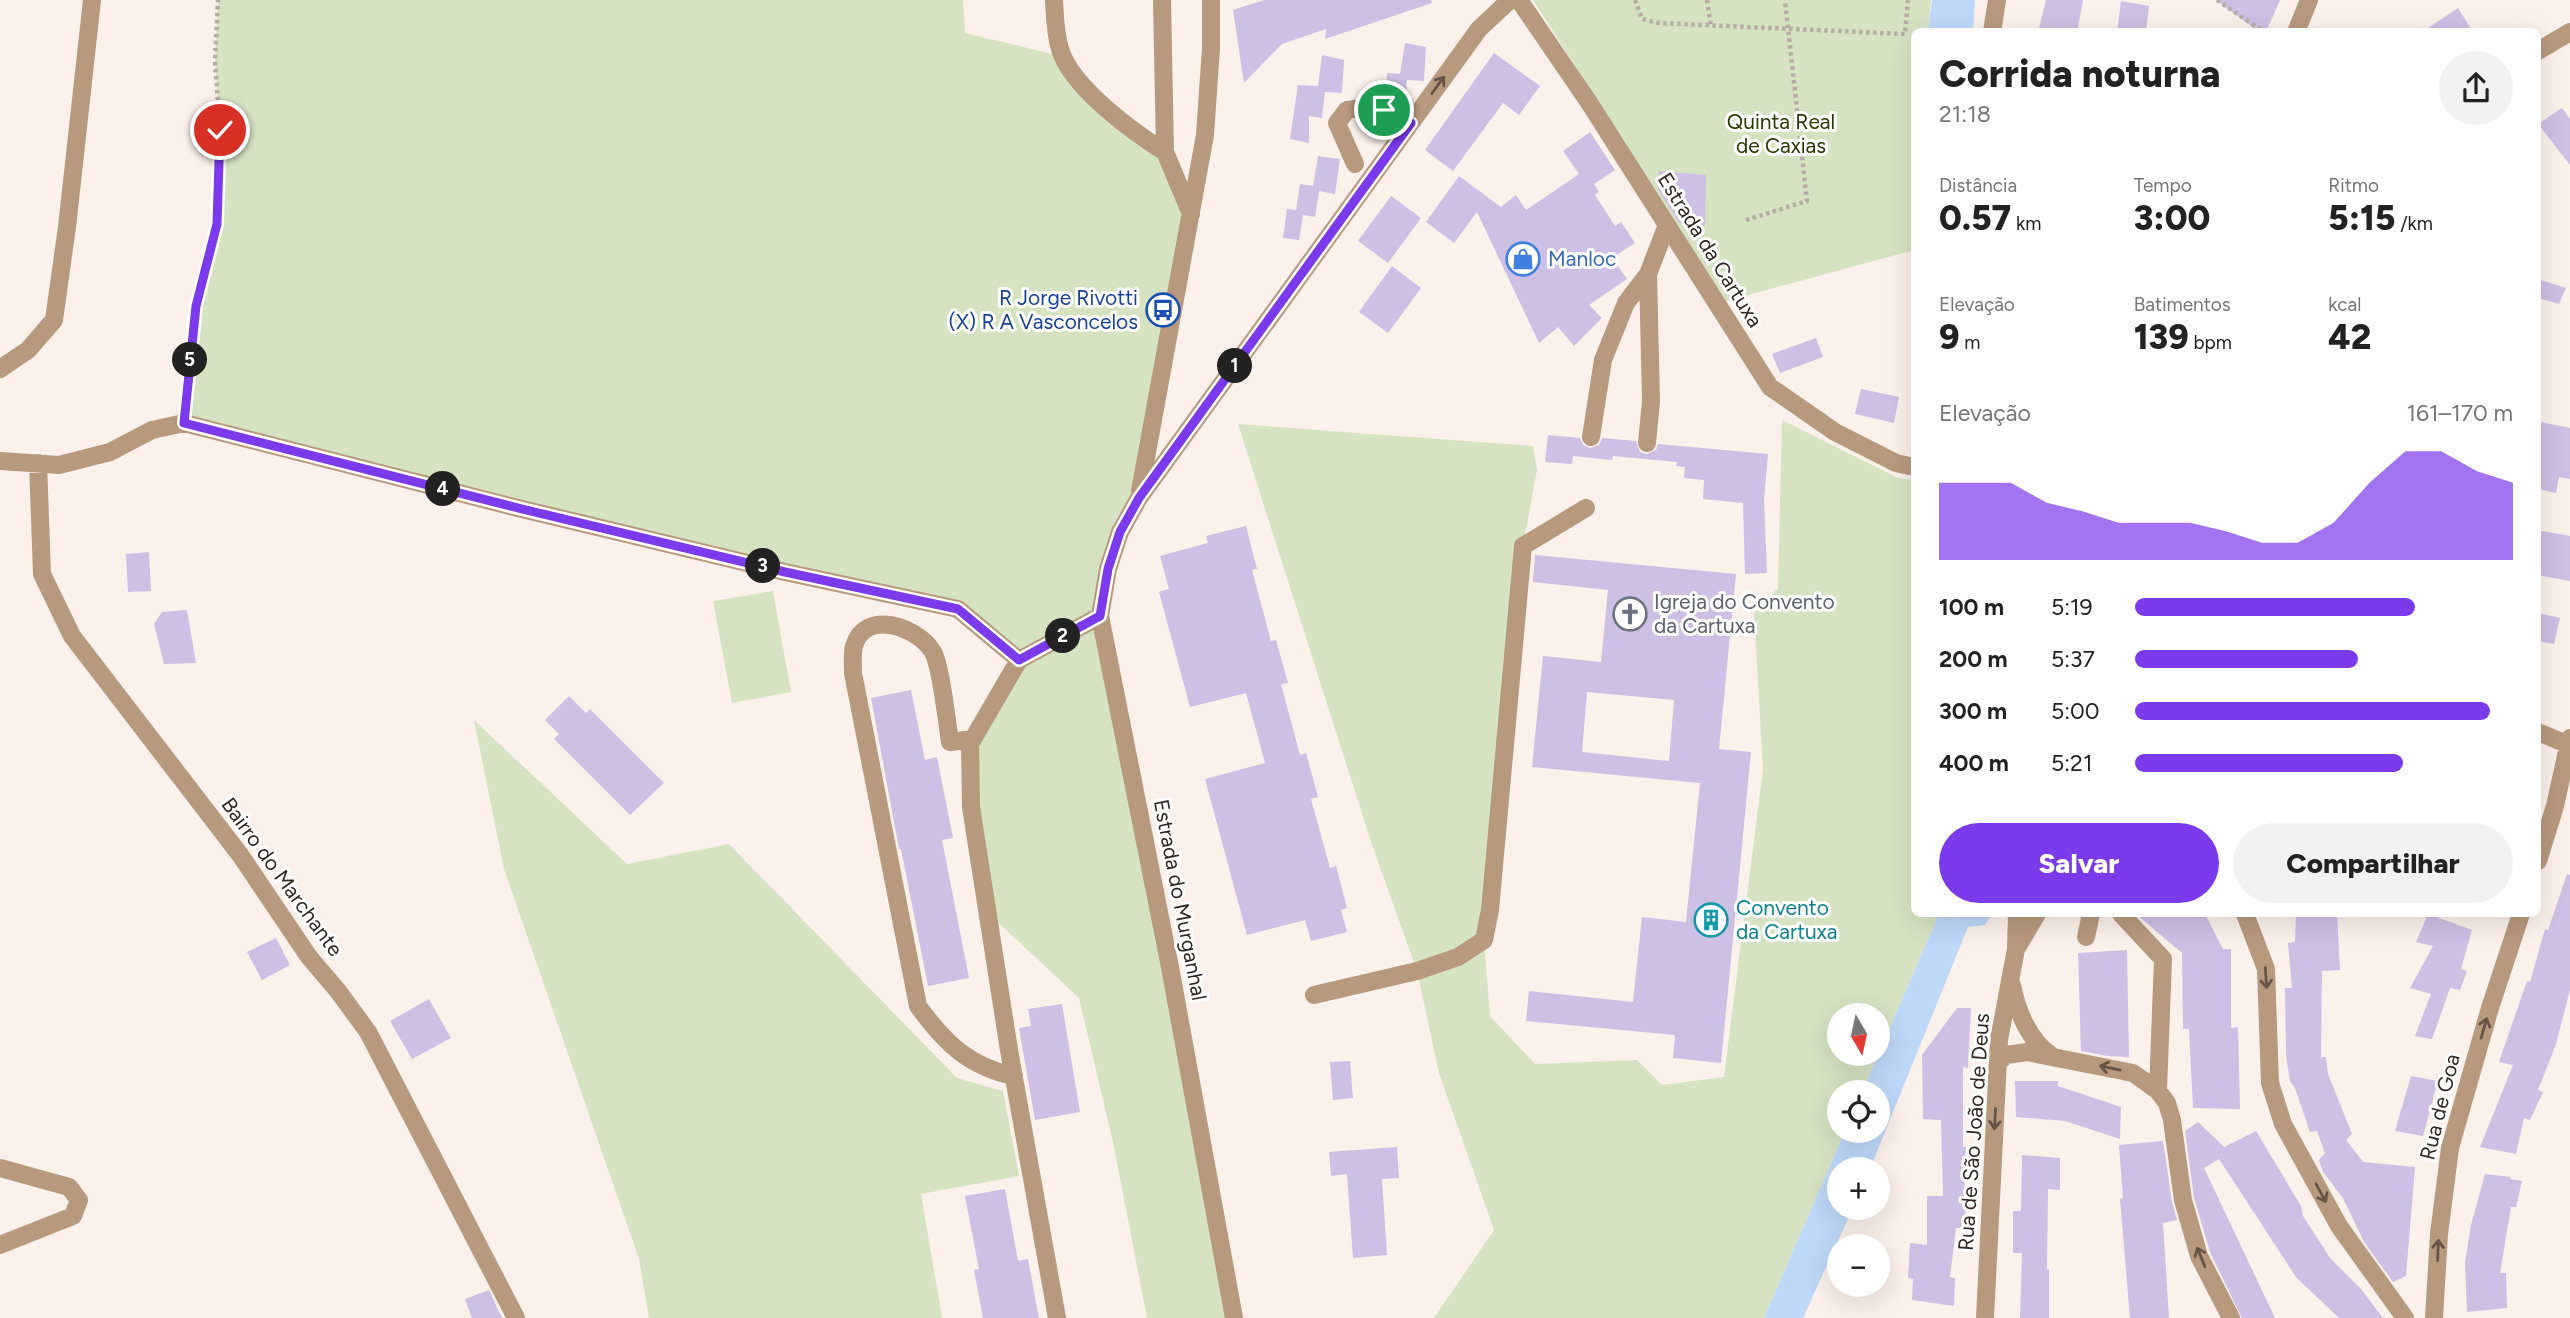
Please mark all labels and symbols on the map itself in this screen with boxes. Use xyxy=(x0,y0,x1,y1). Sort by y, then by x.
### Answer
one-way arrow xyxy=(1430,76,1445,95)
pin xyxy=(1354,80,1414,140)
pin xyxy=(190,100,250,160)
park label: Quinta Real de Caxias xyxy=(1727,109,1835,158)
street label: Estrada da Cartuxa xyxy=(1653,168,1768,332)
shop icon: Manloc xyxy=(1504,240,1542,278)
place label: Manloc xyxy=(1548,246,1616,271)
place label: R Jorge Rivotti (X) R A Vasconcelos xyxy=(949,285,1138,334)
bus stop icon: R Jorge Rivotti (X) R A Vasconcelos xyxy=(1144,291,1182,329)
pin: 5 xyxy=(172,342,208,378)
pin: 1 xyxy=(1218,348,1252,384)
pin: 4 xyxy=(426,472,460,506)
pin: 3 xyxy=(746,548,780,584)
place label: Igreja do Convento da Cartuxa xyxy=(1654,589,1835,638)
church icon: Igreja do Convento da Cartuxa xyxy=(1611,595,1649,633)
pin: 2 xyxy=(1046,618,1080,654)
street label: Bairro do Marchante xyxy=(216,792,348,961)
street label: Estrada do Murganhal xyxy=(1149,797,1212,1003)
place label: Convento da Cartuxa xyxy=(1736,895,1837,944)
building icon: Convento da Cartuxa xyxy=(1692,901,1730,939)
one-way arrow xyxy=(2260,966,2273,989)
north arrow xyxy=(1827,1003,1890,1066)
street label: Rua de São João de Deus xyxy=(1953,1012,1994,1252)
one-way arrow xyxy=(2479,1017,2492,1039)
street label: Rua de Goa xyxy=(2414,1051,2465,1163)
one-way arrow xyxy=(2099,1061,2122,1075)
one-way arrow xyxy=(1989,1107,2002,1130)
one-way arrow xyxy=(2314,1183,2328,1203)
one-way arrow xyxy=(2432,1239,2445,1262)
one-way arrow xyxy=(2193,1247,2206,1268)

